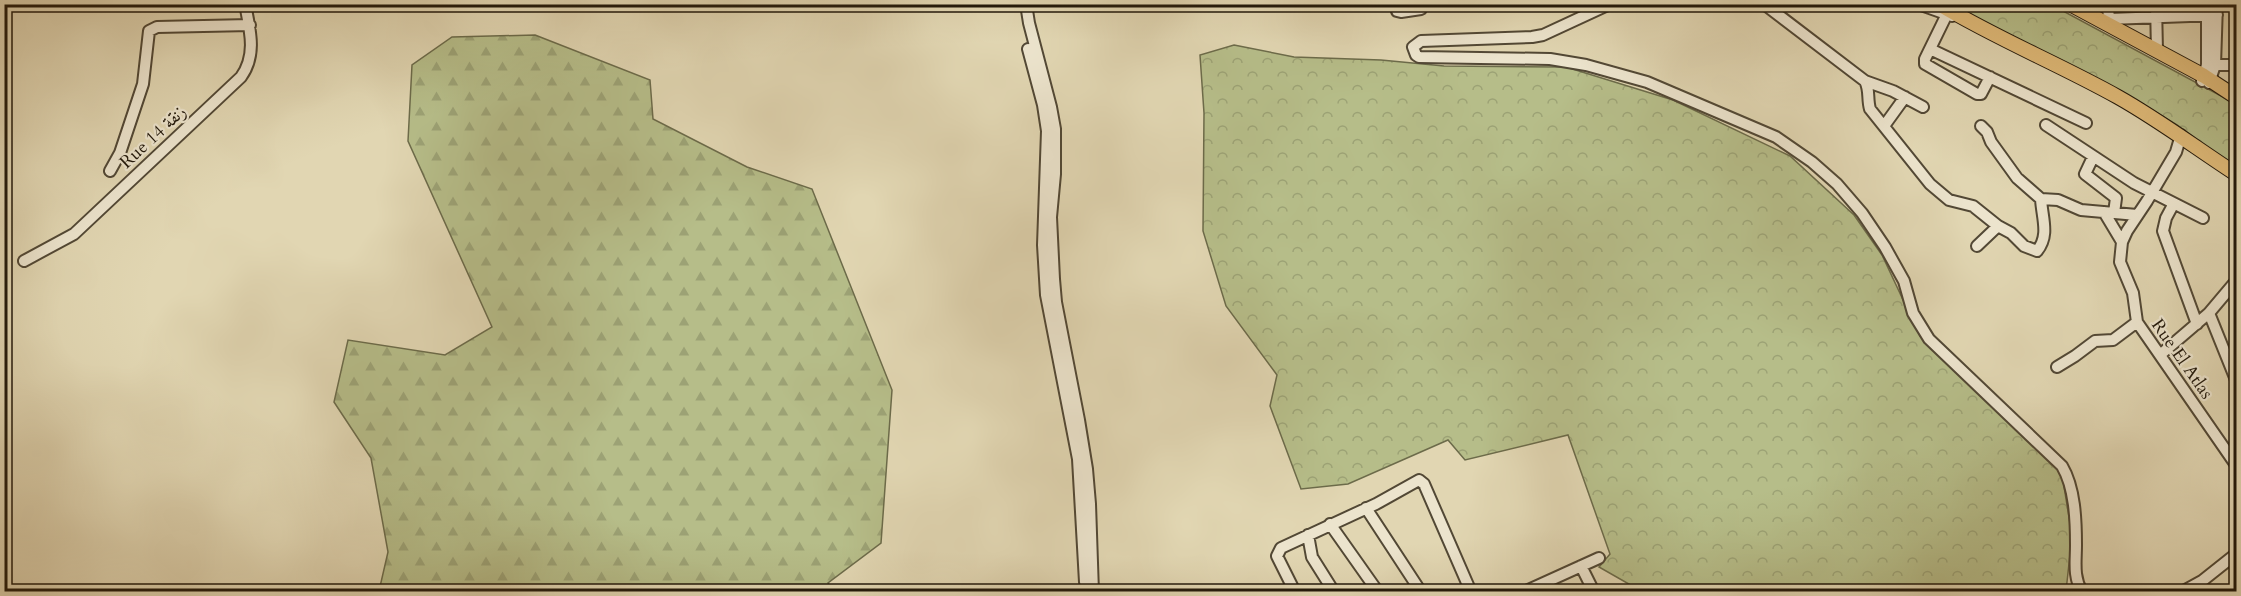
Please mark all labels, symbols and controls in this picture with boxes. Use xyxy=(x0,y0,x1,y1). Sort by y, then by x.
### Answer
street label: Rue 14 زنقة xyxy=(114,100,192,174)
street label: Rue El Atlas xyxy=(2145,314,2219,404)

